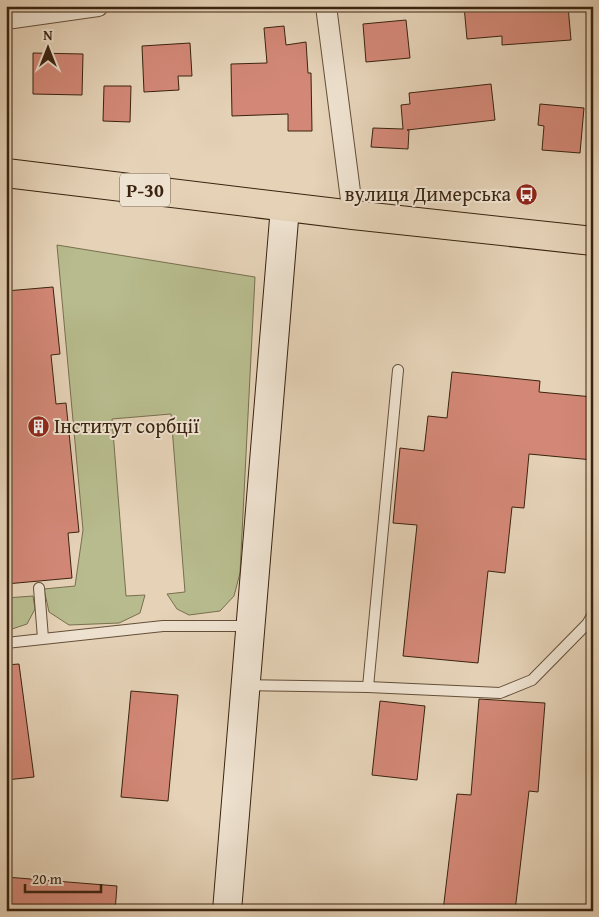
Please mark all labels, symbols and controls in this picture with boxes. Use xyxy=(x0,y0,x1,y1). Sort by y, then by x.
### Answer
north arrow xyxy=(22,22,72,72)
text: N xyxy=(43,25,53,45)
road number: Р-30 xyxy=(120,174,170,206)
place label: вулиця Димерська xyxy=(345,179,511,208)
bus stop icon: вулиця Димерська xyxy=(515,182,539,206)
place label: Інститут сорбції xyxy=(54,411,199,440)
building icon: Інститут сорбції xyxy=(26,414,50,438)
scale bar xyxy=(25,862,101,894)
text: 20 m xyxy=(32,868,63,889)

